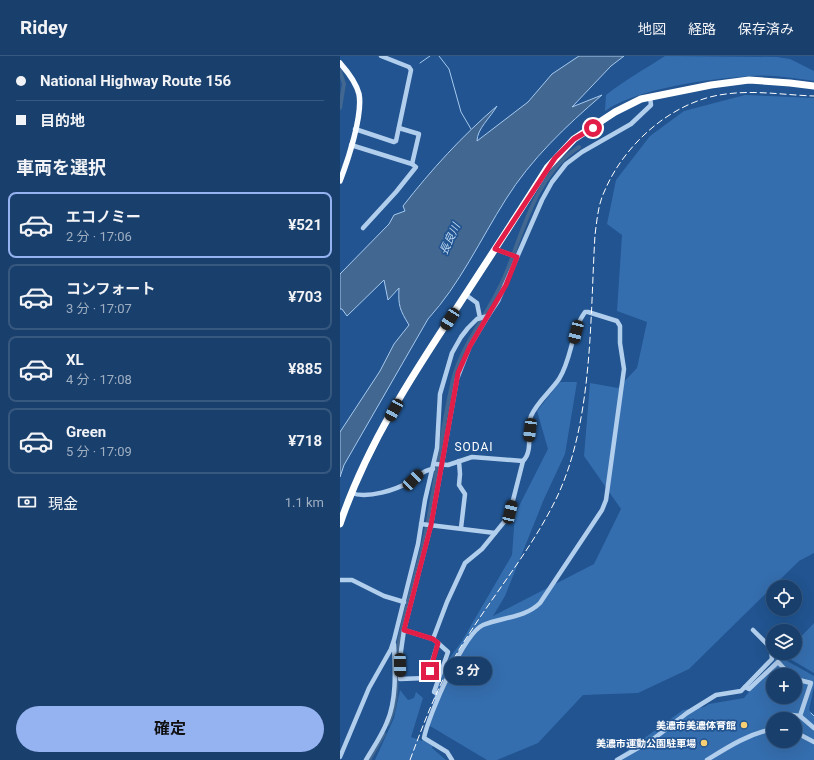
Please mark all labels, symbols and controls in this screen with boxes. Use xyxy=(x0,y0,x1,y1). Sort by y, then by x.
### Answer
text: Ridey xyxy=(20,16,68,39)
text: 地図 xyxy=(638,21,666,37)
text: 経路 xyxy=(688,21,716,37)
text: 保存済み xyxy=(738,21,794,37)
text: National Highway Route 156 xyxy=(40,72,231,90)
text: 目的地 xyxy=(40,112,85,130)
route start xyxy=(584,119,602,137)
text: 車両を選択 xyxy=(16,157,106,178)
icon: car xyxy=(18,207,54,243)
text: エコノミー xyxy=(66,208,141,226)
text: ¥521 xyxy=(288,216,322,234)
water label: 長良川 xyxy=(437,220,463,257)
text: 2 分 · 17:06 xyxy=(66,229,132,244)
icon: car xyxy=(18,279,54,315)
text: コンフォート xyxy=(66,280,156,298)
text: ¥703 xyxy=(288,288,322,306)
text: 3 分 · 17:07 xyxy=(66,301,132,316)
car xyxy=(438,306,462,332)
car xyxy=(567,319,585,345)
icon: car xyxy=(18,351,54,387)
text: XL xyxy=(66,351,84,369)
text: ¥885 xyxy=(288,360,322,378)
text: 4 分 · 17:08 xyxy=(66,372,132,387)
car xyxy=(383,397,405,423)
car xyxy=(523,417,537,443)
icon: car xyxy=(18,423,54,459)
text: Green xyxy=(66,423,106,441)
text: ¥718 xyxy=(288,432,322,450)
district label: SODAI xyxy=(454,440,494,454)
text: 5 分 · 17:09 xyxy=(66,444,132,459)
car xyxy=(400,467,426,493)
icon: cash xyxy=(16,491,38,513)
text: 現金 xyxy=(48,495,78,513)
text: 1.1 km xyxy=(285,495,324,510)
car xyxy=(501,499,519,525)
map controls xyxy=(766,580,802,748)
button: locate xyxy=(766,580,802,616)
button: layers xyxy=(766,624,802,660)
car xyxy=(394,653,406,677)
callout: 3 分 xyxy=(444,657,492,685)
route end xyxy=(421,662,439,680)
text: 3 分 xyxy=(456,663,480,678)
button: + xyxy=(766,668,802,704)
button: 確定 xyxy=(16,706,324,752)
button: − xyxy=(766,712,802,748)
place label: 美濃市美濃体育館 xyxy=(656,720,736,731)
marker: 美濃市美濃体育館 xyxy=(739,720,749,730)
place label: 美濃市運動公園駐車場 xyxy=(596,738,696,749)
marker: 美濃市運動公園駐車場 xyxy=(699,738,709,748)

